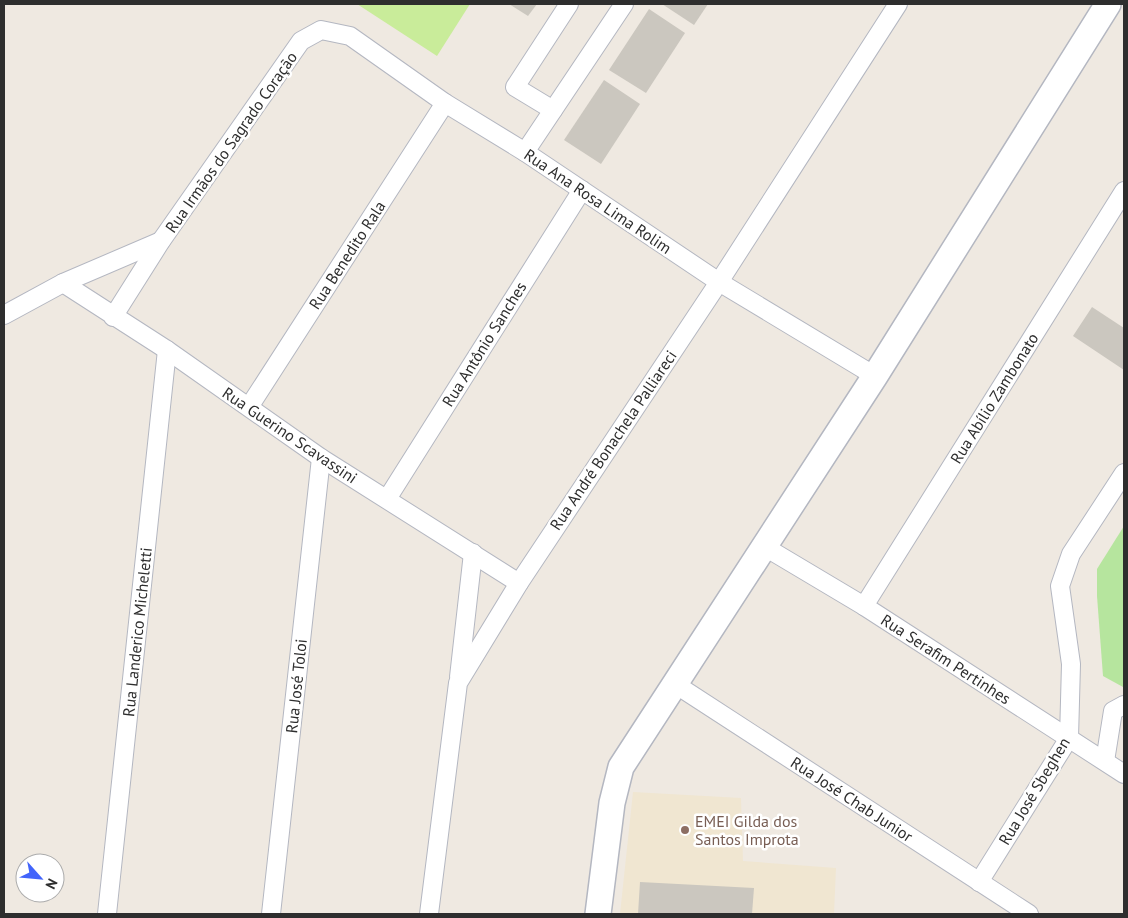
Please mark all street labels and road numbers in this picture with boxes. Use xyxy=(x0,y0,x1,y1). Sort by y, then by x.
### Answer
street label: Rua Irmãos do Sagrado Coração xyxy=(161,48,301,236)
street label: Rua Ana Rosa Lima Rolim xyxy=(521,144,675,258)
street label: Rua Benedito Rala xyxy=(304,197,390,313)
street label: Rua Antônio Sanches xyxy=(437,278,531,410)
street label: Rua Abílio Zambonato xyxy=(946,329,1042,467)
street label: Rua André Bonachela Palliareci xyxy=(545,346,681,534)
street label: Rua Guerino Scavassini xyxy=(219,382,361,488)
street label: Rua Landerico Micheletti xyxy=(118,546,156,718)
street label: Rua Serafim Pertinhes xyxy=(877,610,1015,709)
street label: Rua José Toloi xyxy=(281,638,311,734)
street label: Rua José Sbeghen xyxy=(994,734,1074,848)
street label: Rua José Chab Junior xyxy=(787,752,917,846)

